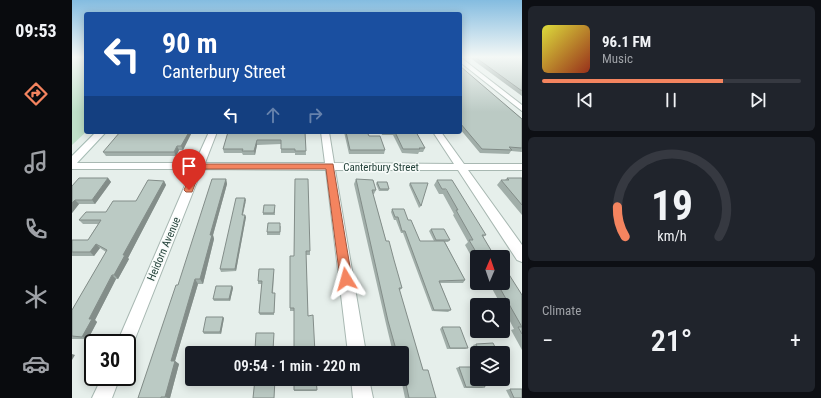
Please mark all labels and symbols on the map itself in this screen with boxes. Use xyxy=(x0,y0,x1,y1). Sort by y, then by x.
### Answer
pin xyxy=(172,149,206,190)
street label: Canterbury Street xyxy=(343,161,419,174)
street label: Heidorn Avenue xyxy=(145,215,183,283)
north arrow xyxy=(470,250,510,290)
position arrow xyxy=(325,258,367,300)
speed limit sign: 30 xyxy=(84,334,136,386)

